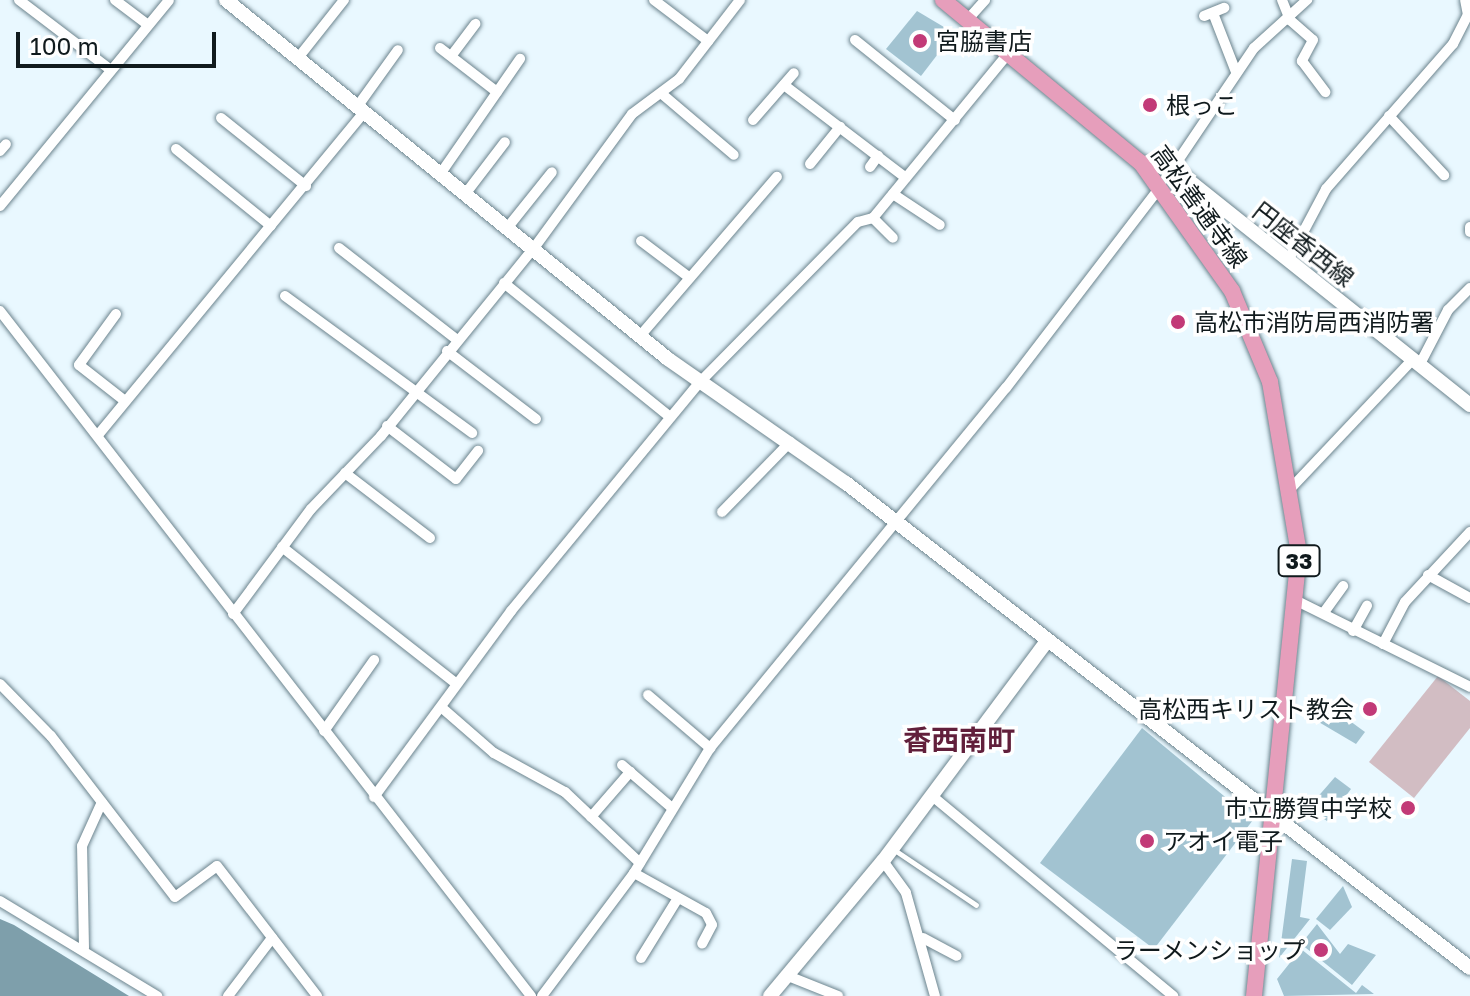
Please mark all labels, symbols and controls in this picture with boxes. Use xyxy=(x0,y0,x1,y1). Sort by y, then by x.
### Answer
scale bar xyxy=(20,16,220,66)
place label: 宮脇書店 xyxy=(936,27,1032,55)
text: 100 m xyxy=(30,31,99,60)
marker: 宮脇書店 xyxy=(911,32,929,50)
place label: 根っこ xyxy=(1166,91,1238,119)
marker: 根っこ xyxy=(1141,96,1159,114)
street label: 高松善通寺線 xyxy=(1146,139,1254,273)
street label: 円座香西線 xyxy=(1248,196,1360,292)
place label: 高松市消防局西消防署 xyxy=(1194,308,1434,336)
marker: 高松市消防局西消防署 xyxy=(1169,313,1187,331)
road number: 33 xyxy=(1277,543,1321,579)
place label: 高松西キリスト教会 xyxy=(1138,695,1354,723)
marker: 高松西キリスト教会 xyxy=(1361,700,1379,718)
district label: 香西南町 xyxy=(903,723,1015,757)
place label: 市立勝賀中学校 xyxy=(1224,794,1392,822)
marker: 市立勝賀中学校 xyxy=(1399,799,1417,817)
place label: アオイ電子 xyxy=(1163,827,1283,855)
marker: アオイ電子 xyxy=(1138,832,1156,850)
place label: ラーメンショップ xyxy=(1113,936,1305,964)
marker: ラーメンショップ xyxy=(1312,941,1330,959)

